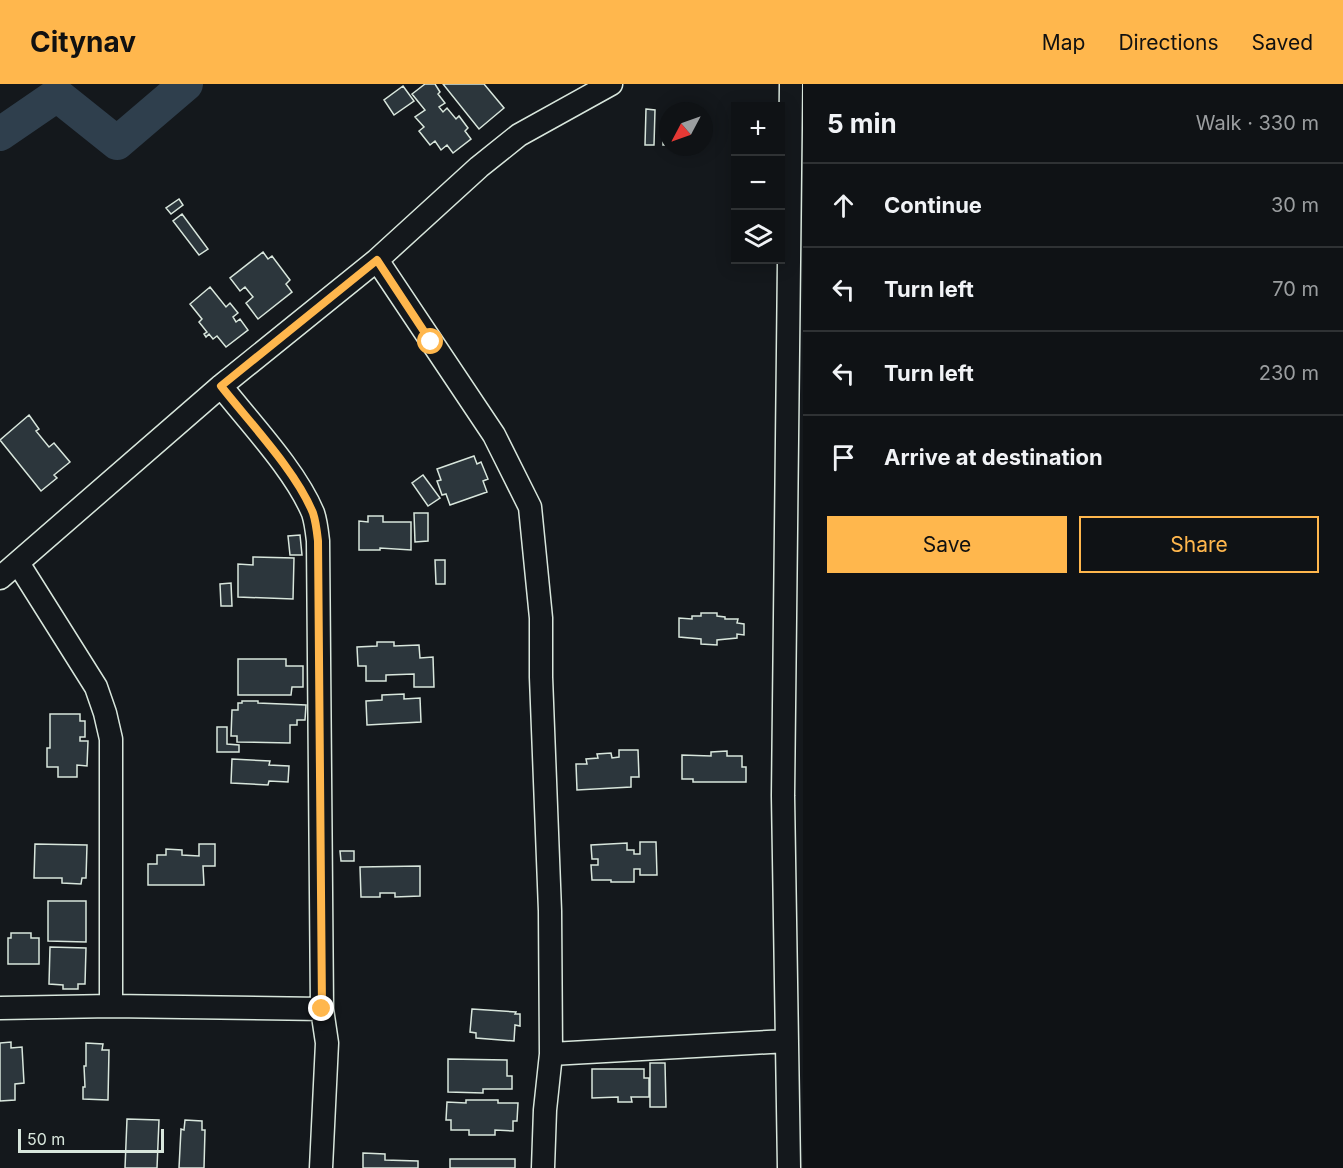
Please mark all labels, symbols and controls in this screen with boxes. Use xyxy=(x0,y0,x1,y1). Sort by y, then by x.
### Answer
text: Citynav xyxy=(30,25,136,59)
text: Map xyxy=(1042,30,1085,55)
text: Directions xyxy=(1118,30,1219,55)
text: Saved xyxy=(1252,30,1313,55)
north arrow xyxy=(659,102,713,156)
map controls xyxy=(731,102,785,264)
button: + xyxy=(731,102,785,156)
text: 5 min xyxy=(827,108,897,139)
text: Walk · 330 m xyxy=(1196,111,1319,135)
button: − xyxy=(731,156,785,210)
icon: ahead xyxy=(827,189,860,222)
text: Continue xyxy=(884,192,982,218)
text: 30 m xyxy=(1271,193,1319,217)
button: layers xyxy=(731,210,785,264)
icon: left xyxy=(827,273,860,306)
text: Turn left xyxy=(884,276,974,302)
text: 70 m xyxy=(1272,277,1319,301)
route start xyxy=(417,328,443,354)
icon: left xyxy=(827,357,860,390)
text: Turn left xyxy=(884,360,974,386)
text: 230 m xyxy=(1259,361,1319,385)
icon: arrive xyxy=(827,441,860,474)
text: Arrive at destination xyxy=(884,444,1103,470)
button: Save xyxy=(827,516,1067,573)
button: Share xyxy=(1079,516,1319,573)
route end xyxy=(308,995,334,1021)
scale bar xyxy=(18,1126,164,1154)
text: 50 m xyxy=(27,1129,65,1149)

